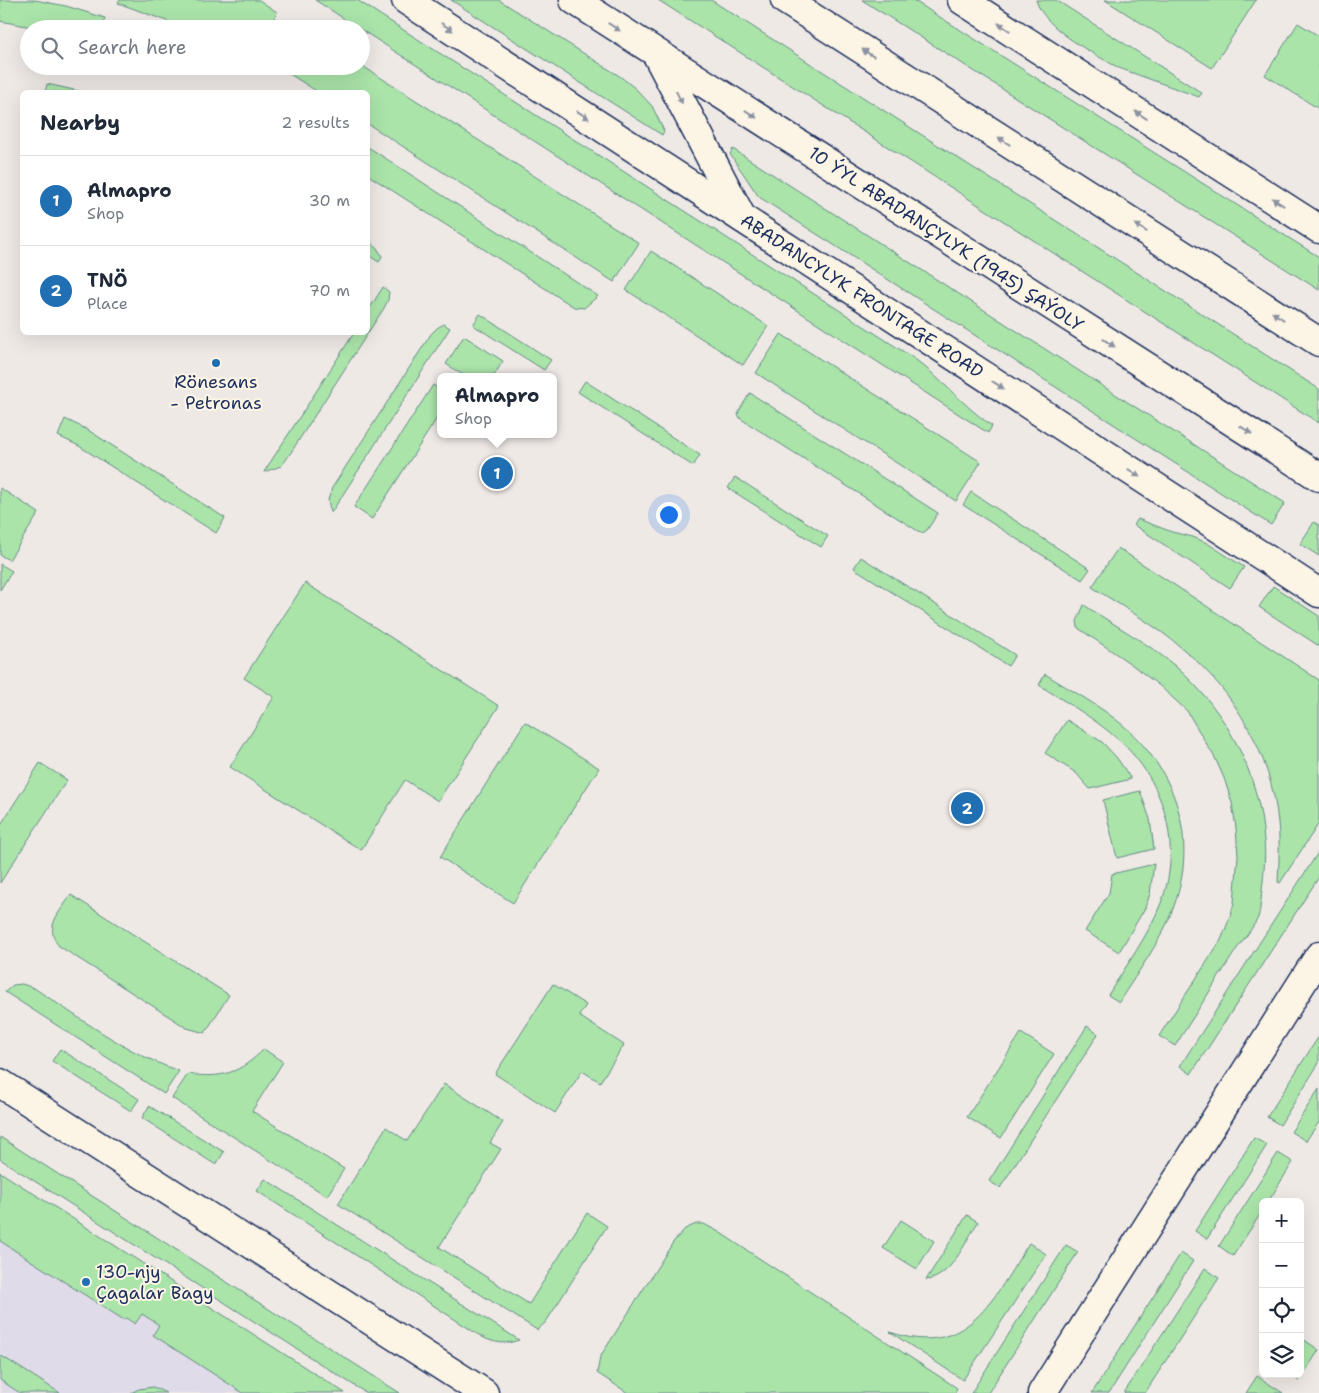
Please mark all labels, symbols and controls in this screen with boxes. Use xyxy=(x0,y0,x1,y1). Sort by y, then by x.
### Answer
search box xyxy=(20,20,370,75)
one-way arrow xyxy=(440,22,453,31)
one-way arrow xyxy=(608,22,621,31)
one-way arrow xyxy=(998,22,1011,32)
icon: search xyxy=(38,34,66,62)
text: Search here xyxy=(78,35,187,60)
one-way arrow xyxy=(861,48,874,58)
one-way arrow xyxy=(675,90,683,104)
text: Nearby xyxy=(40,109,120,137)
one-way arrow xyxy=(576,110,590,120)
one-way arrow xyxy=(745,110,758,119)
one-way arrow xyxy=(1134,110,1148,119)
text: 2 results xyxy=(281,112,350,133)
one-way arrow xyxy=(998,136,1011,145)
street label: 10 ÝYL ABADANÇYLYK (1945) ŞAÝOLY xyxy=(804,141,1088,337)
text: Almapro xyxy=(87,178,172,203)
text: 1 xyxy=(52,190,60,211)
text: 30 m xyxy=(309,190,350,211)
one-way arrow xyxy=(1271,198,1285,207)
text: Shop xyxy=(87,203,124,224)
street label: ABADANCYLYK FRONTAGE ROAD xyxy=(736,208,988,384)
one-way arrow xyxy=(1135,224,1148,233)
text: TNÖ xyxy=(87,268,128,293)
text: 2 xyxy=(50,280,62,301)
text: 70 m xyxy=(309,280,350,301)
text: Place xyxy=(87,293,128,314)
one-way arrow xyxy=(1271,311,1285,321)
one-way arrow xyxy=(1103,338,1116,348)
marker: Rönesans - Petronas xyxy=(210,357,222,369)
place label: Rönesans - Petronas xyxy=(170,370,262,415)
popup xyxy=(437,373,557,438)
one-way arrow xyxy=(991,380,1005,389)
text: Almapro xyxy=(455,383,539,408)
text: Shop xyxy=(455,408,492,429)
one-way arrow xyxy=(1240,426,1253,435)
pin: 1 xyxy=(481,454,513,492)
one-way arrow xyxy=(1128,468,1141,478)
your location xyxy=(656,502,682,528)
pin: 2 xyxy=(951,789,983,827)
map controls xyxy=(1259,1198,1304,1378)
button: + xyxy=(1259,1198,1304,1243)
button: − xyxy=(1259,1243,1304,1288)
place label: 130-njy Çagalar Bagy xyxy=(96,1260,214,1305)
marker: 130-njy Çagalar Bagy xyxy=(80,1276,92,1288)
button: locate xyxy=(1259,1288,1304,1333)
button: layers xyxy=(1259,1333,1304,1378)

